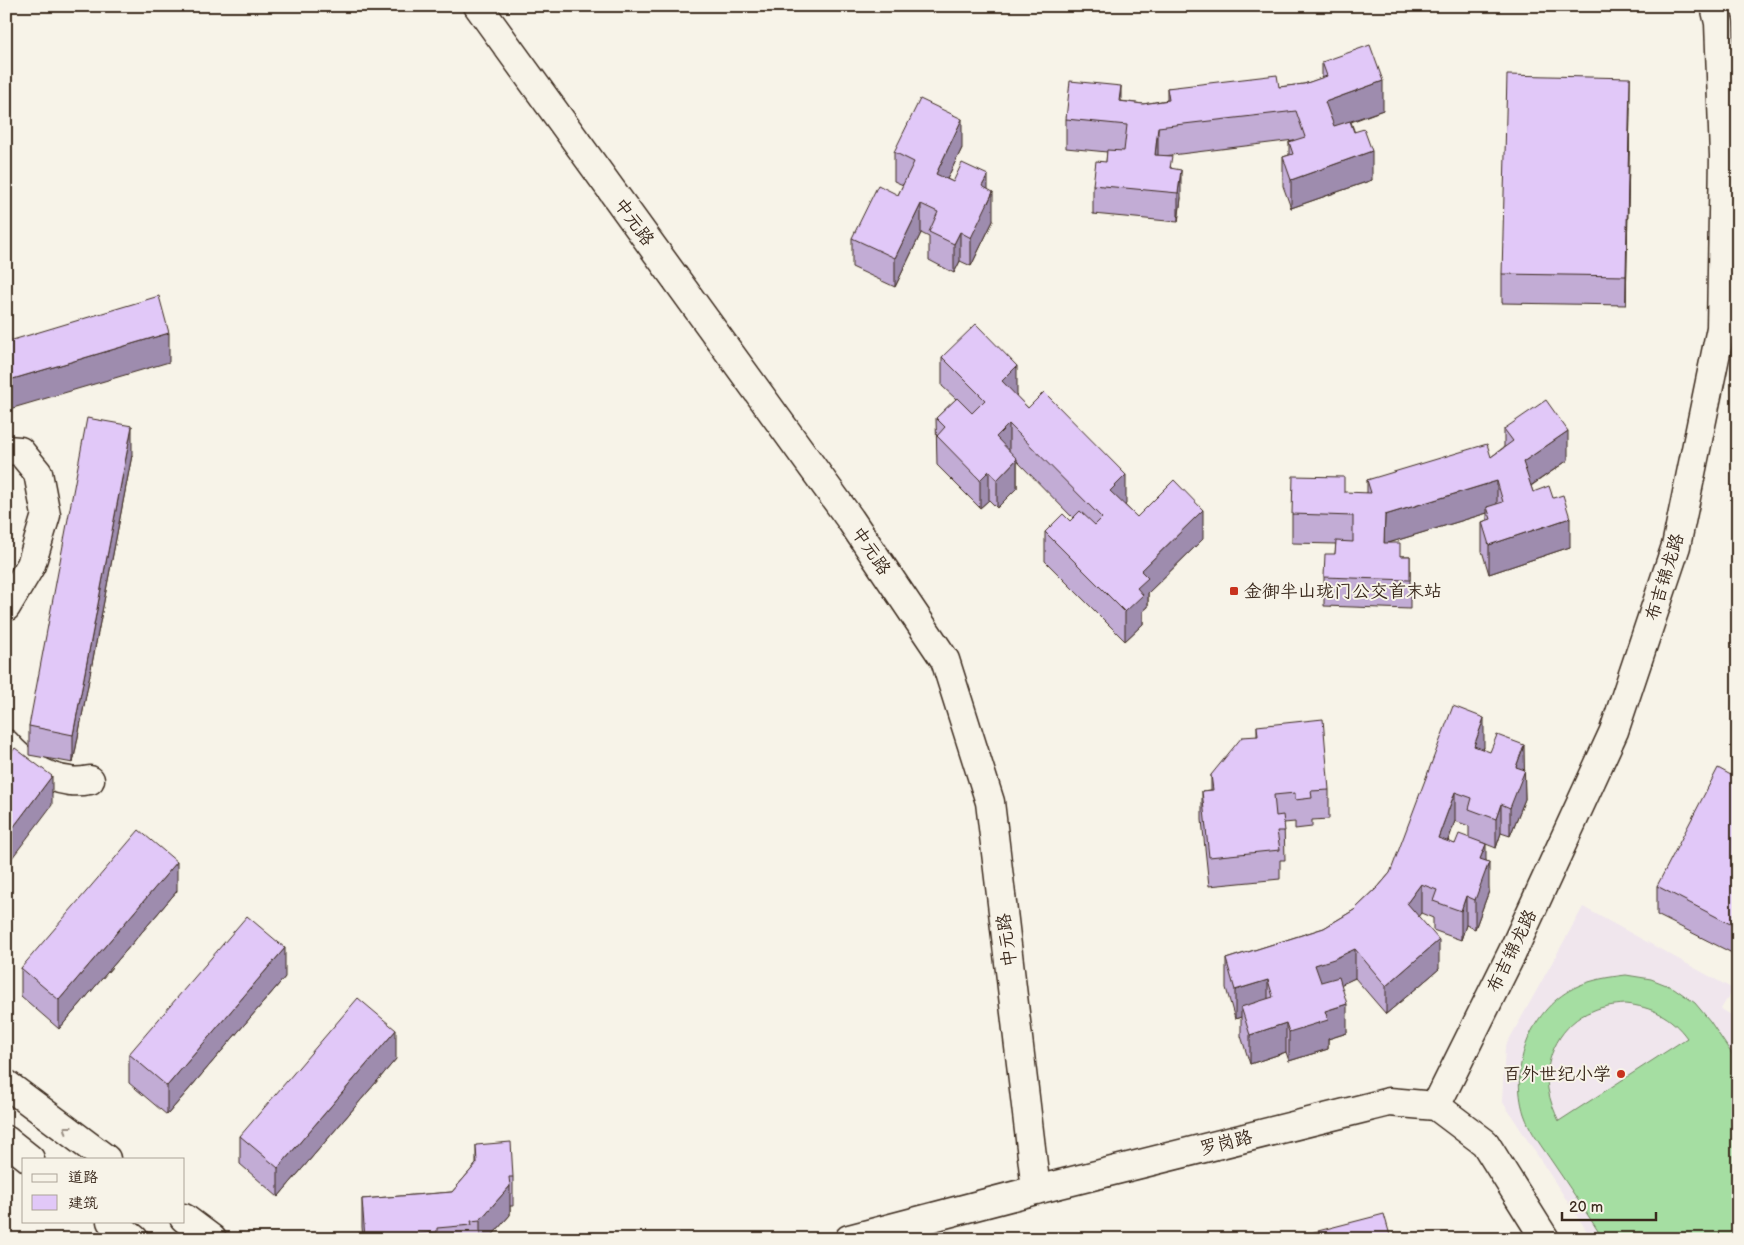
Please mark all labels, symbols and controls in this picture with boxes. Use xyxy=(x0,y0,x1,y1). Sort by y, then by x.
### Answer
street label: 中元路 xyxy=(610,194,658,250)
street label: 中元路 xyxy=(847,523,895,579)
street label: 布吉锦龙路 xyxy=(1642,531,1688,623)
place label: 金御半山珑门公交首末站 xyxy=(1244,581,1442,602)
marker: 金御半山珑门公交首末站 xyxy=(1228,585,1240,597)
street label: 布吉锦龙路 xyxy=(1483,906,1541,996)
street label: 中元路 xyxy=(993,912,1021,968)
place label: 百外世纪小学 xyxy=(1503,1064,1611,1085)
marker: 百外世纪小学 xyxy=(1615,1068,1627,1080)
street label: 罗岗路 xyxy=(1197,1126,1255,1160)
one-way arrow xyxy=(64,1127,73,1135)
legend xyxy=(22,1158,185,1222)
text: 道路 xyxy=(68,1168,98,1187)
scale bar xyxy=(1562,1190,1655,1222)
text: 建筑 xyxy=(68,1194,98,1213)
text: 20 m xyxy=(1569,1198,1603,1217)

